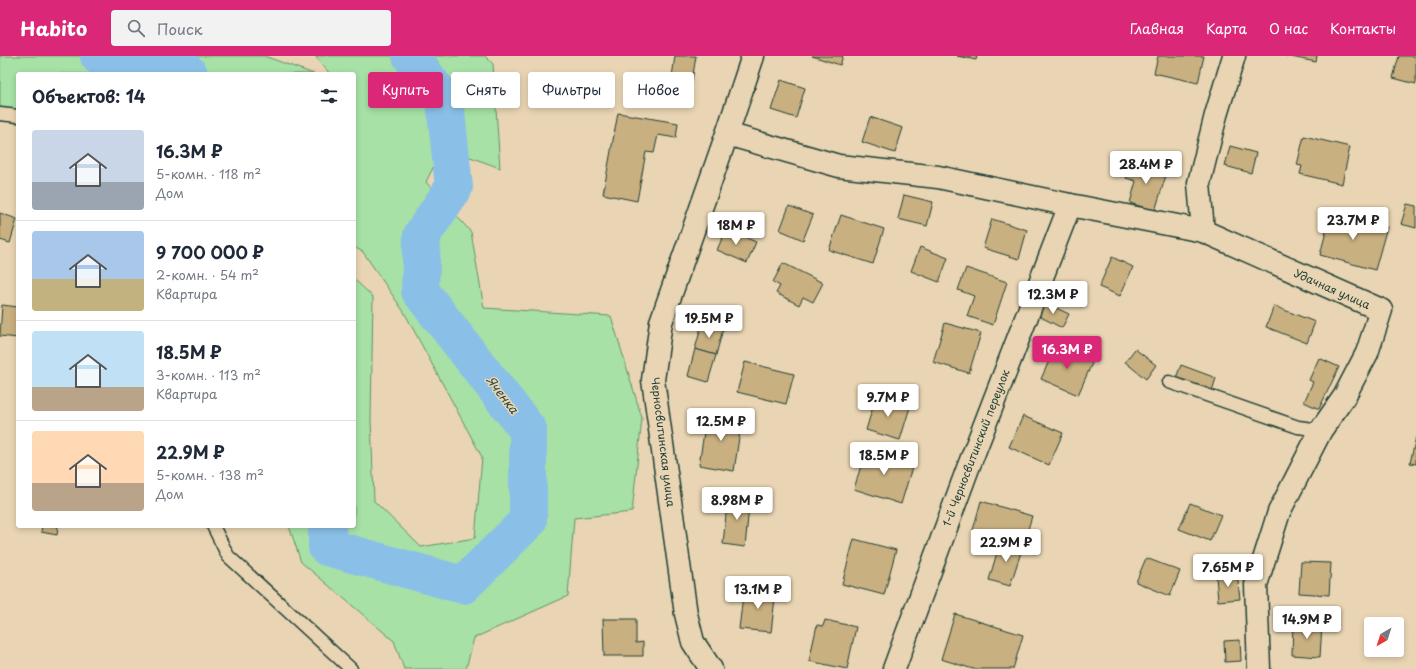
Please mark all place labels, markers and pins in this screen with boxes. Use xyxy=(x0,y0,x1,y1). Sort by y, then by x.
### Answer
pin: 28.4M ₽ xyxy=(1109,151,1183,185)
pin: 23.7M ₽ xyxy=(1316,207,1390,241)
pin: 18M ₽ xyxy=(708,212,764,246)
pin: 12.3M ₽ xyxy=(1016,281,1090,315)
pin: 19.5M ₽ xyxy=(672,305,746,339)
pin: 16.3M ₽ xyxy=(1030,336,1104,370)
pin: 9.7M ₽ xyxy=(855,384,921,418)
pin: 12.5M ₽ xyxy=(684,408,758,442)
pin: 18.5M ₽ xyxy=(847,442,921,476)
pin: 8.98M ₽ xyxy=(700,487,774,521)
pin: 22.9M ₽ xyxy=(969,529,1043,563)
pin: 7.65M ₽ xyxy=(1191,554,1265,588)
pin: 13.1M ₽ xyxy=(721,576,795,610)
pin: 14.9M ₽ xyxy=(1270,606,1344,640)

